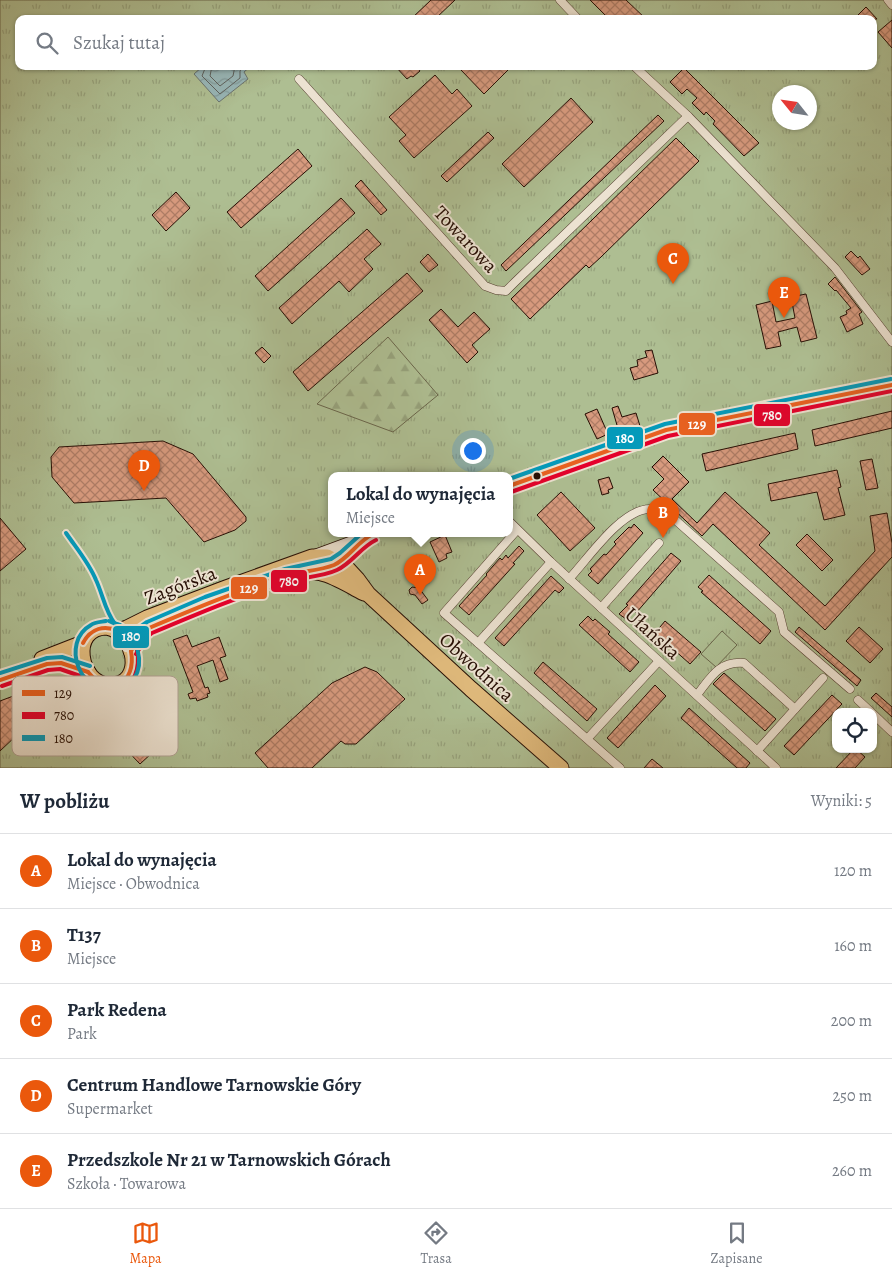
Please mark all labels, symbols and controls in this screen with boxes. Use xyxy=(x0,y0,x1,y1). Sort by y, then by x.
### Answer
search box xyxy=(15,15,877,70)
icon: search xyxy=(33,29,61,57)
text: Szukaj tutaj xyxy=(73,30,165,56)
north arrow xyxy=(772,85,817,130)
street label: Towarowa xyxy=(428,200,504,279)
pin: C xyxy=(657,243,689,284)
pin: E xyxy=(768,277,800,318)
line badge: 780 xyxy=(753,403,791,427)
text: 780 xyxy=(762,406,782,425)
line badge: 129 xyxy=(678,412,716,436)
text: 129 xyxy=(688,415,707,434)
line badge: 180 xyxy=(606,426,644,450)
text: 180 xyxy=(616,429,634,448)
your location xyxy=(460,438,486,464)
pin: D xyxy=(128,450,160,491)
unlabelled marker xyxy=(532,471,542,481)
popup xyxy=(328,472,513,537)
text: Lokal do wynajęcia xyxy=(346,481,495,507)
pin: B xyxy=(647,497,679,538)
text: Miejsce xyxy=(346,507,395,529)
pin: A xyxy=(404,554,436,595)
street label: Zagórska xyxy=(140,559,221,612)
line badge: 780 xyxy=(270,569,308,593)
text: 780 xyxy=(279,572,299,591)
line badge: 129 xyxy=(230,576,268,600)
text: 129 xyxy=(240,579,259,598)
street label: Ułańska xyxy=(619,601,687,666)
line badge: 180 xyxy=(112,625,150,649)
street label: Obwodnica xyxy=(433,626,521,709)
text: 180 xyxy=(122,627,140,646)
legend xyxy=(12,676,178,756)
text: 129 xyxy=(54,684,72,703)
text: 780 xyxy=(54,706,74,725)
map controls xyxy=(832,708,877,753)
button: locate xyxy=(832,708,877,753)
text: 180 xyxy=(54,729,73,748)
text: W pobliżu xyxy=(20,787,109,815)
text: Wyniki: 5 xyxy=(811,790,872,812)
text: Lokal do wynajęcia xyxy=(67,847,217,873)
text: A xyxy=(31,860,41,882)
text: 120 m xyxy=(834,860,872,882)
text: Miejsce · Obwodnica xyxy=(67,873,200,895)
text: T137 xyxy=(67,922,101,948)
text: B xyxy=(31,935,41,957)
text: 160 m xyxy=(834,935,872,957)
text: Miejsce xyxy=(67,948,116,970)
text: Park Redena xyxy=(67,997,167,1023)
text: C xyxy=(31,1010,41,1032)
text: 200 m xyxy=(831,1010,872,1032)
text: Park xyxy=(67,1023,97,1045)
text: Centrum Handlowe Tarnowskie Góry xyxy=(67,1072,361,1098)
text: D xyxy=(30,1085,42,1107)
text: 250 m xyxy=(833,1085,872,1107)
text: Supermarket xyxy=(67,1098,153,1120)
text: Przedszkole Nr 21 w Tarnowskich Górach xyxy=(67,1147,391,1173)
text: E xyxy=(31,1160,41,1182)
text: 260 m xyxy=(832,1160,872,1182)
text: Szkoła · Towarowa xyxy=(67,1173,186,1195)
tab: Mapa xyxy=(129,1219,162,1268)
tab: Trasa xyxy=(421,1219,452,1268)
tab: Zapisane xyxy=(711,1219,763,1268)

